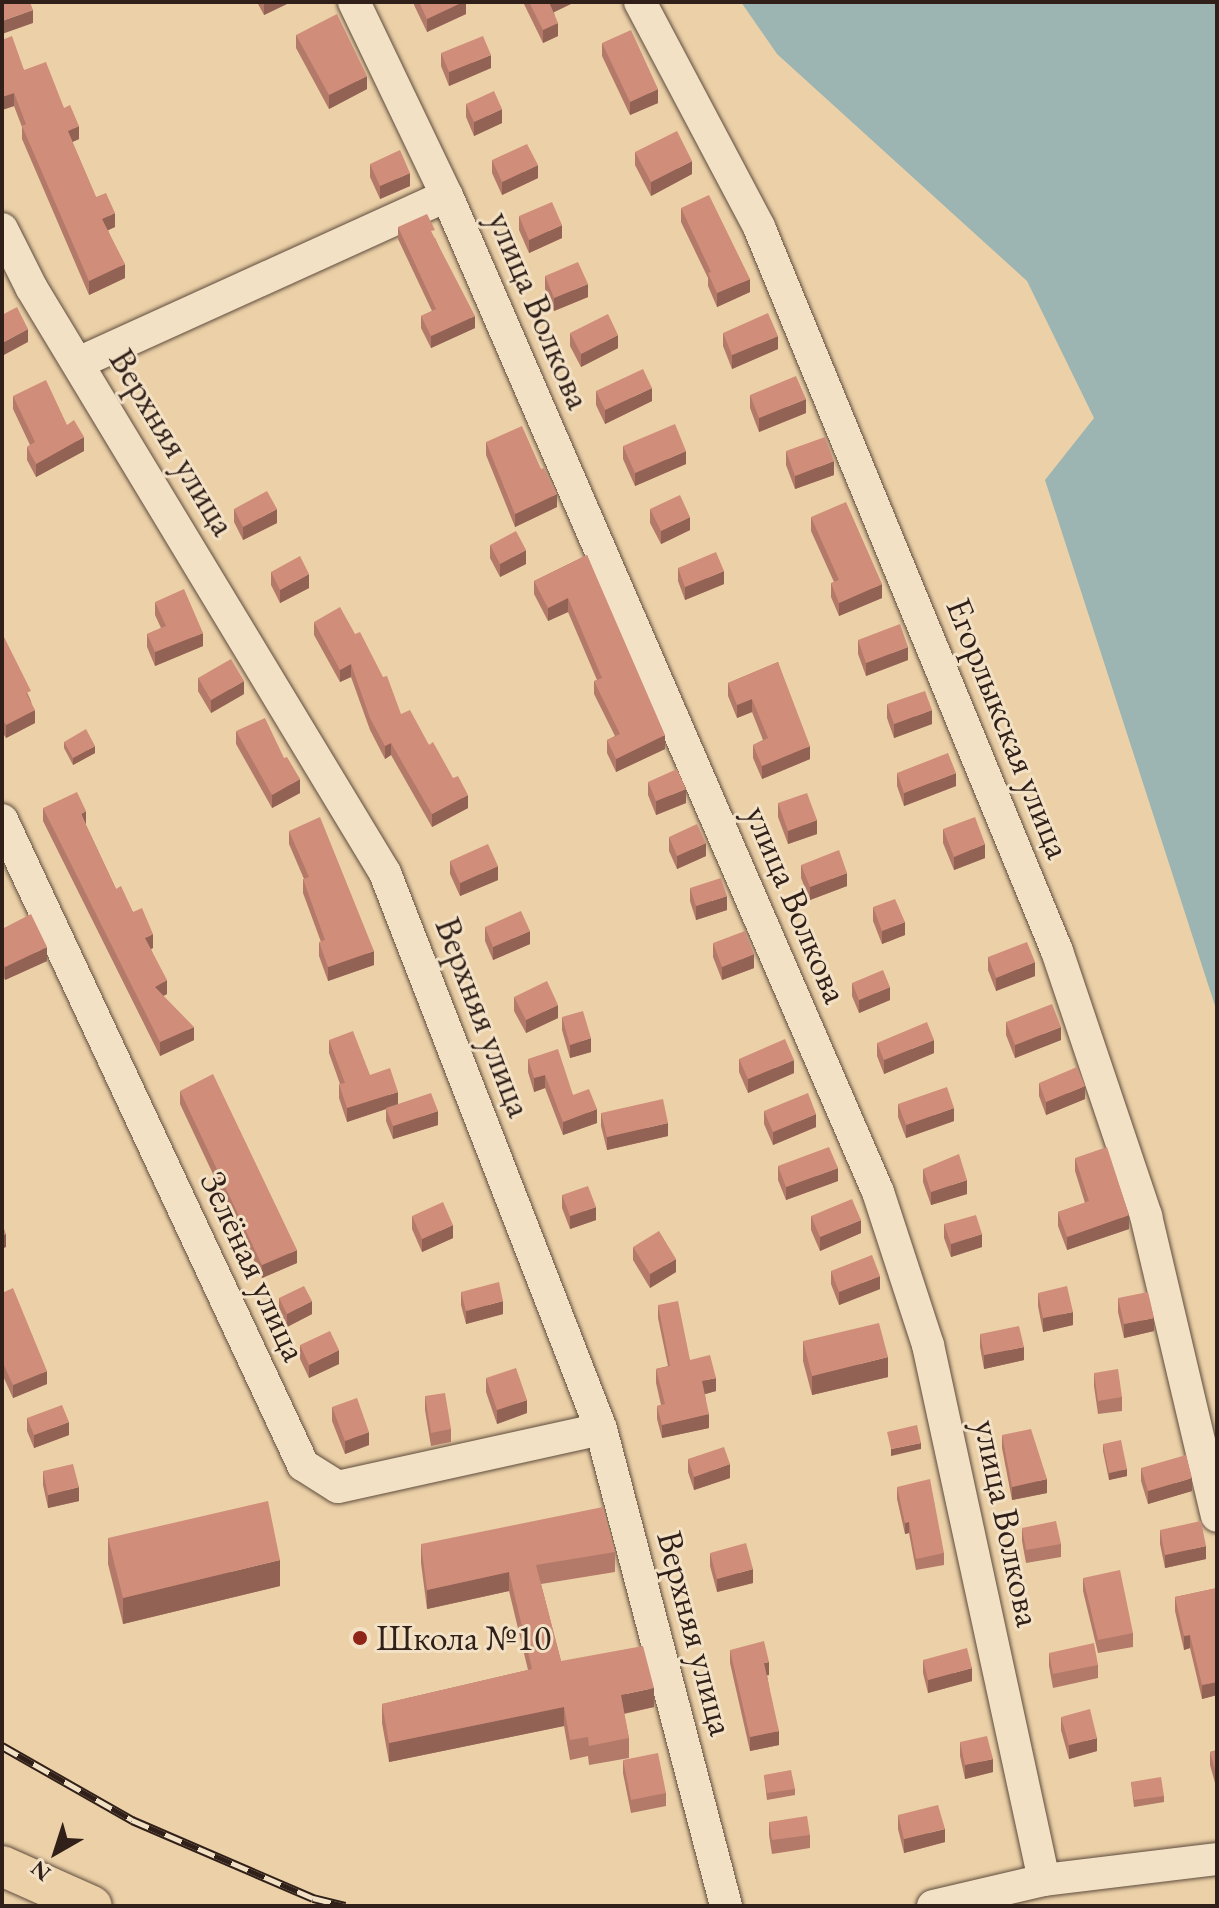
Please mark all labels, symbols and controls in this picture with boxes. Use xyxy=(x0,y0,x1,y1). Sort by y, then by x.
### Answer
street label: улица Волкова xyxy=(479,205,601,415)
street label: Верхняя улица xyxy=(100,341,246,543)
street label: Егорлыкская улица xyxy=(937,592,1081,864)
street label: улица Волкова xyxy=(736,799,858,1009)
street label: Верхняя улица xyxy=(426,911,542,1123)
street label: Зелёная улица xyxy=(191,1164,317,1368)
street label: улица Волкова xyxy=(965,1416,1051,1630)
street label: Верхняя улица xyxy=(648,1526,744,1740)
place label: Школа №10 xyxy=(376,1616,551,1660)
marker: Школа №10 xyxy=(351,1629,369,1647)
north arrow xyxy=(16,1812,96,1892)
text: N xyxy=(25,1854,57,1888)

